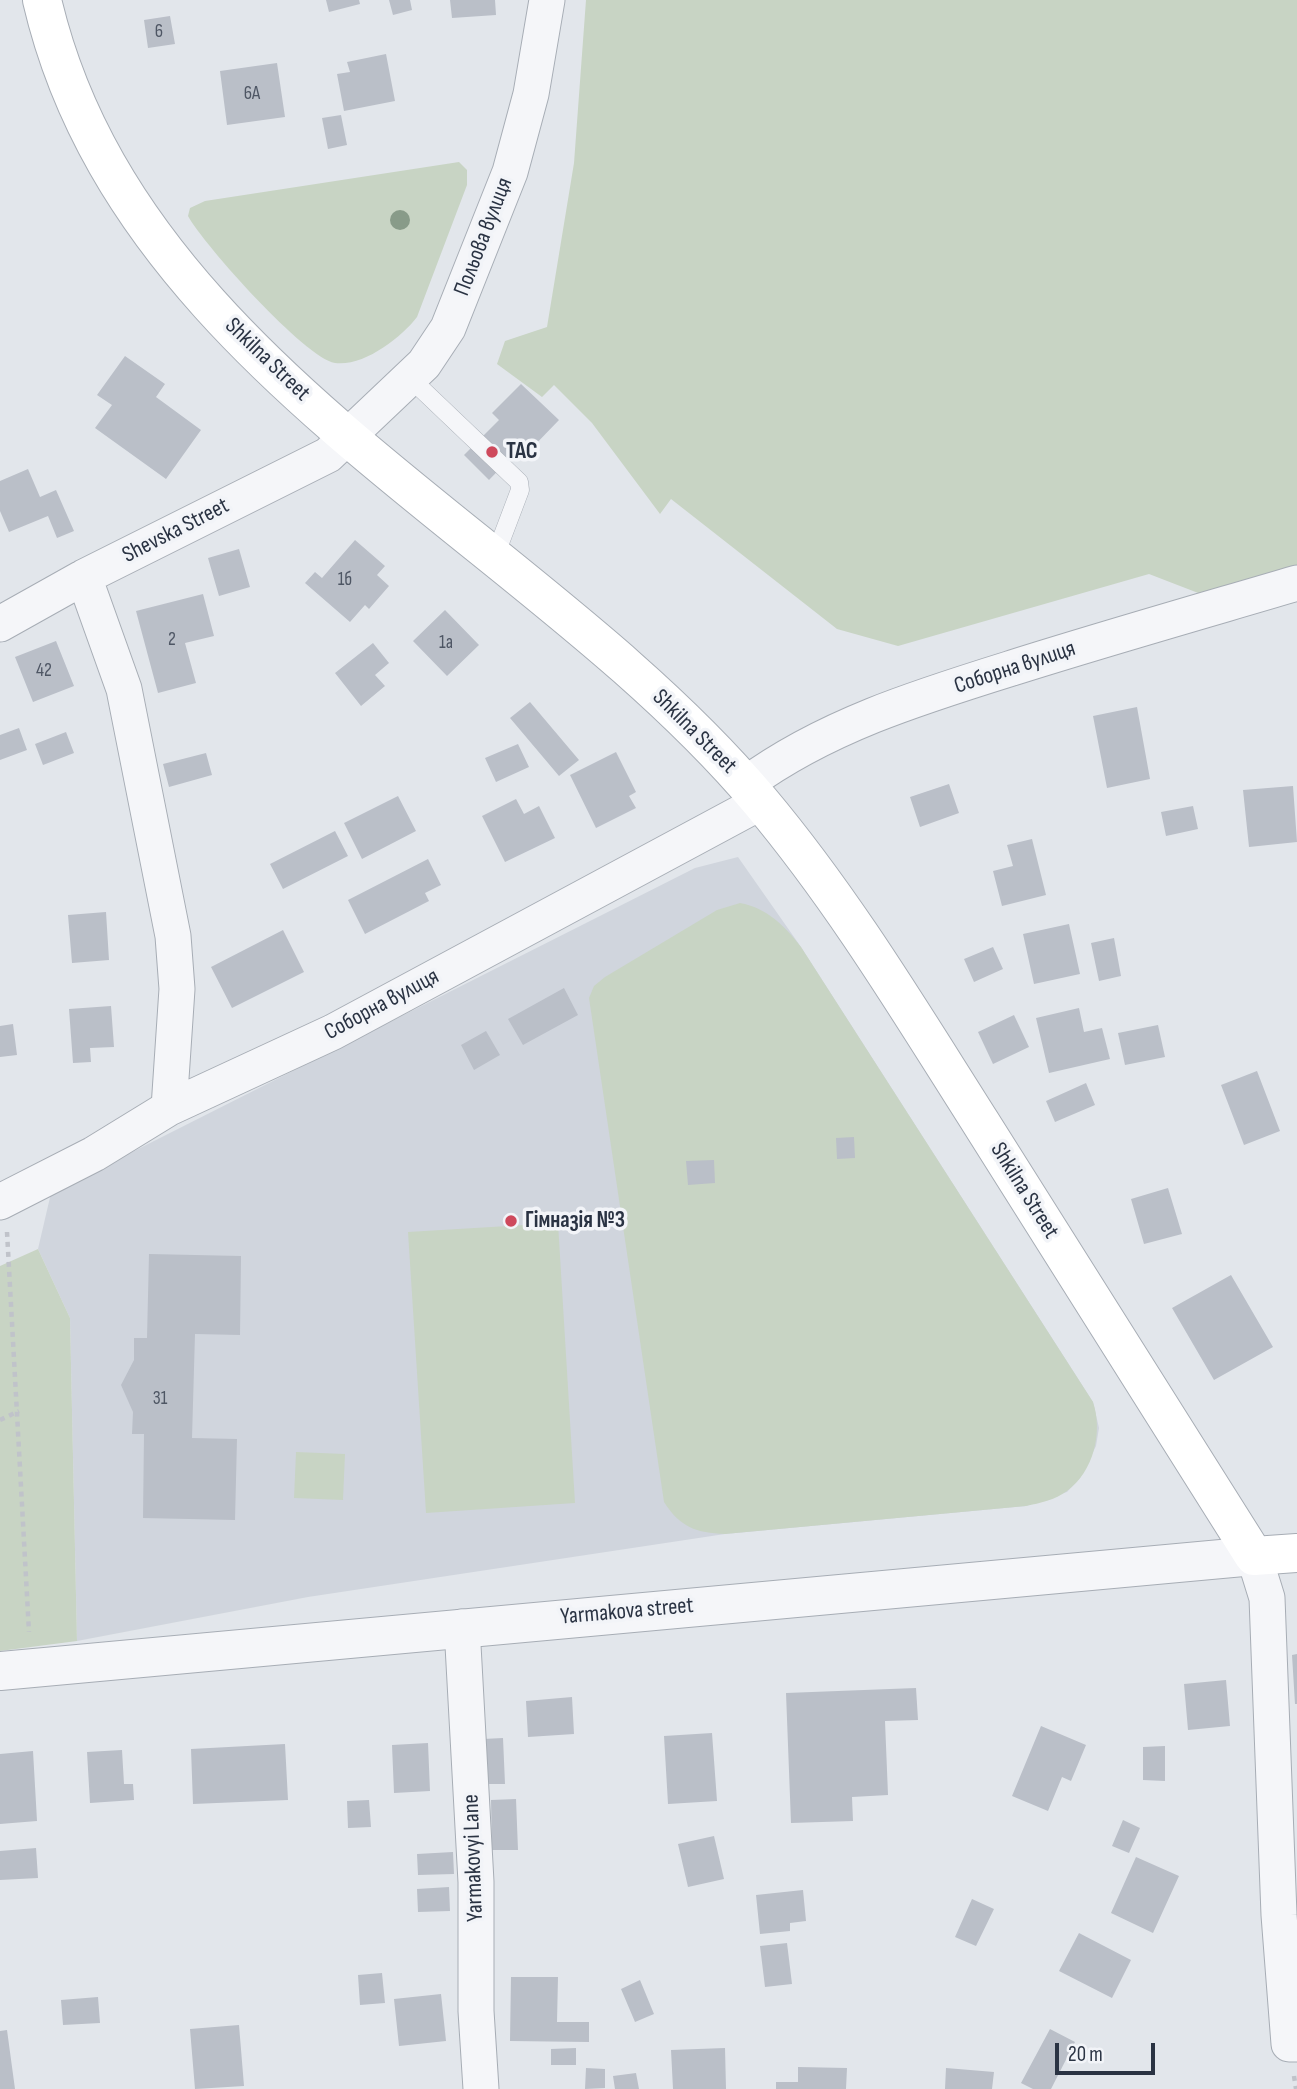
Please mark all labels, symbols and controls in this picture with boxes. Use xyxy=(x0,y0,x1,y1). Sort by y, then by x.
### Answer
house number: 6 xyxy=(155,21,163,43)
house number: 6А xyxy=(244,83,260,105)
street label: Польова вулиця xyxy=(449,174,519,300)
street label: Shkilna Street xyxy=(219,313,315,407)
place label: ТАС xyxy=(506,438,537,466)
marker: ТАС xyxy=(484,444,500,460)
street label: Shevska Street xyxy=(118,492,234,570)
house number: 1б xyxy=(338,569,352,591)
house number: 2 xyxy=(168,629,176,651)
house number: 1а xyxy=(439,632,453,654)
street label: Соборна вулиця xyxy=(951,635,1079,701)
house number: 42 xyxy=(36,660,52,682)
street label: Shkilna Street xyxy=(646,684,742,780)
street label: Соборна вулиця xyxy=(320,963,444,1047)
street label: Shkilna Street xyxy=(984,1138,1064,1244)
place label: Гімназія №3 xyxy=(525,1207,625,1235)
marker: Гімназія №3 xyxy=(503,1213,519,1229)
house number: 31 xyxy=(153,1388,167,1410)
street label: Yarmakova street xyxy=(559,1592,695,1632)
street label: Yarmakovyi Lane xyxy=(458,1794,490,1922)
scale bar xyxy=(1059,2030,1159,2074)
text: 20 m xyxy=(1068,2042,1103,2067)

